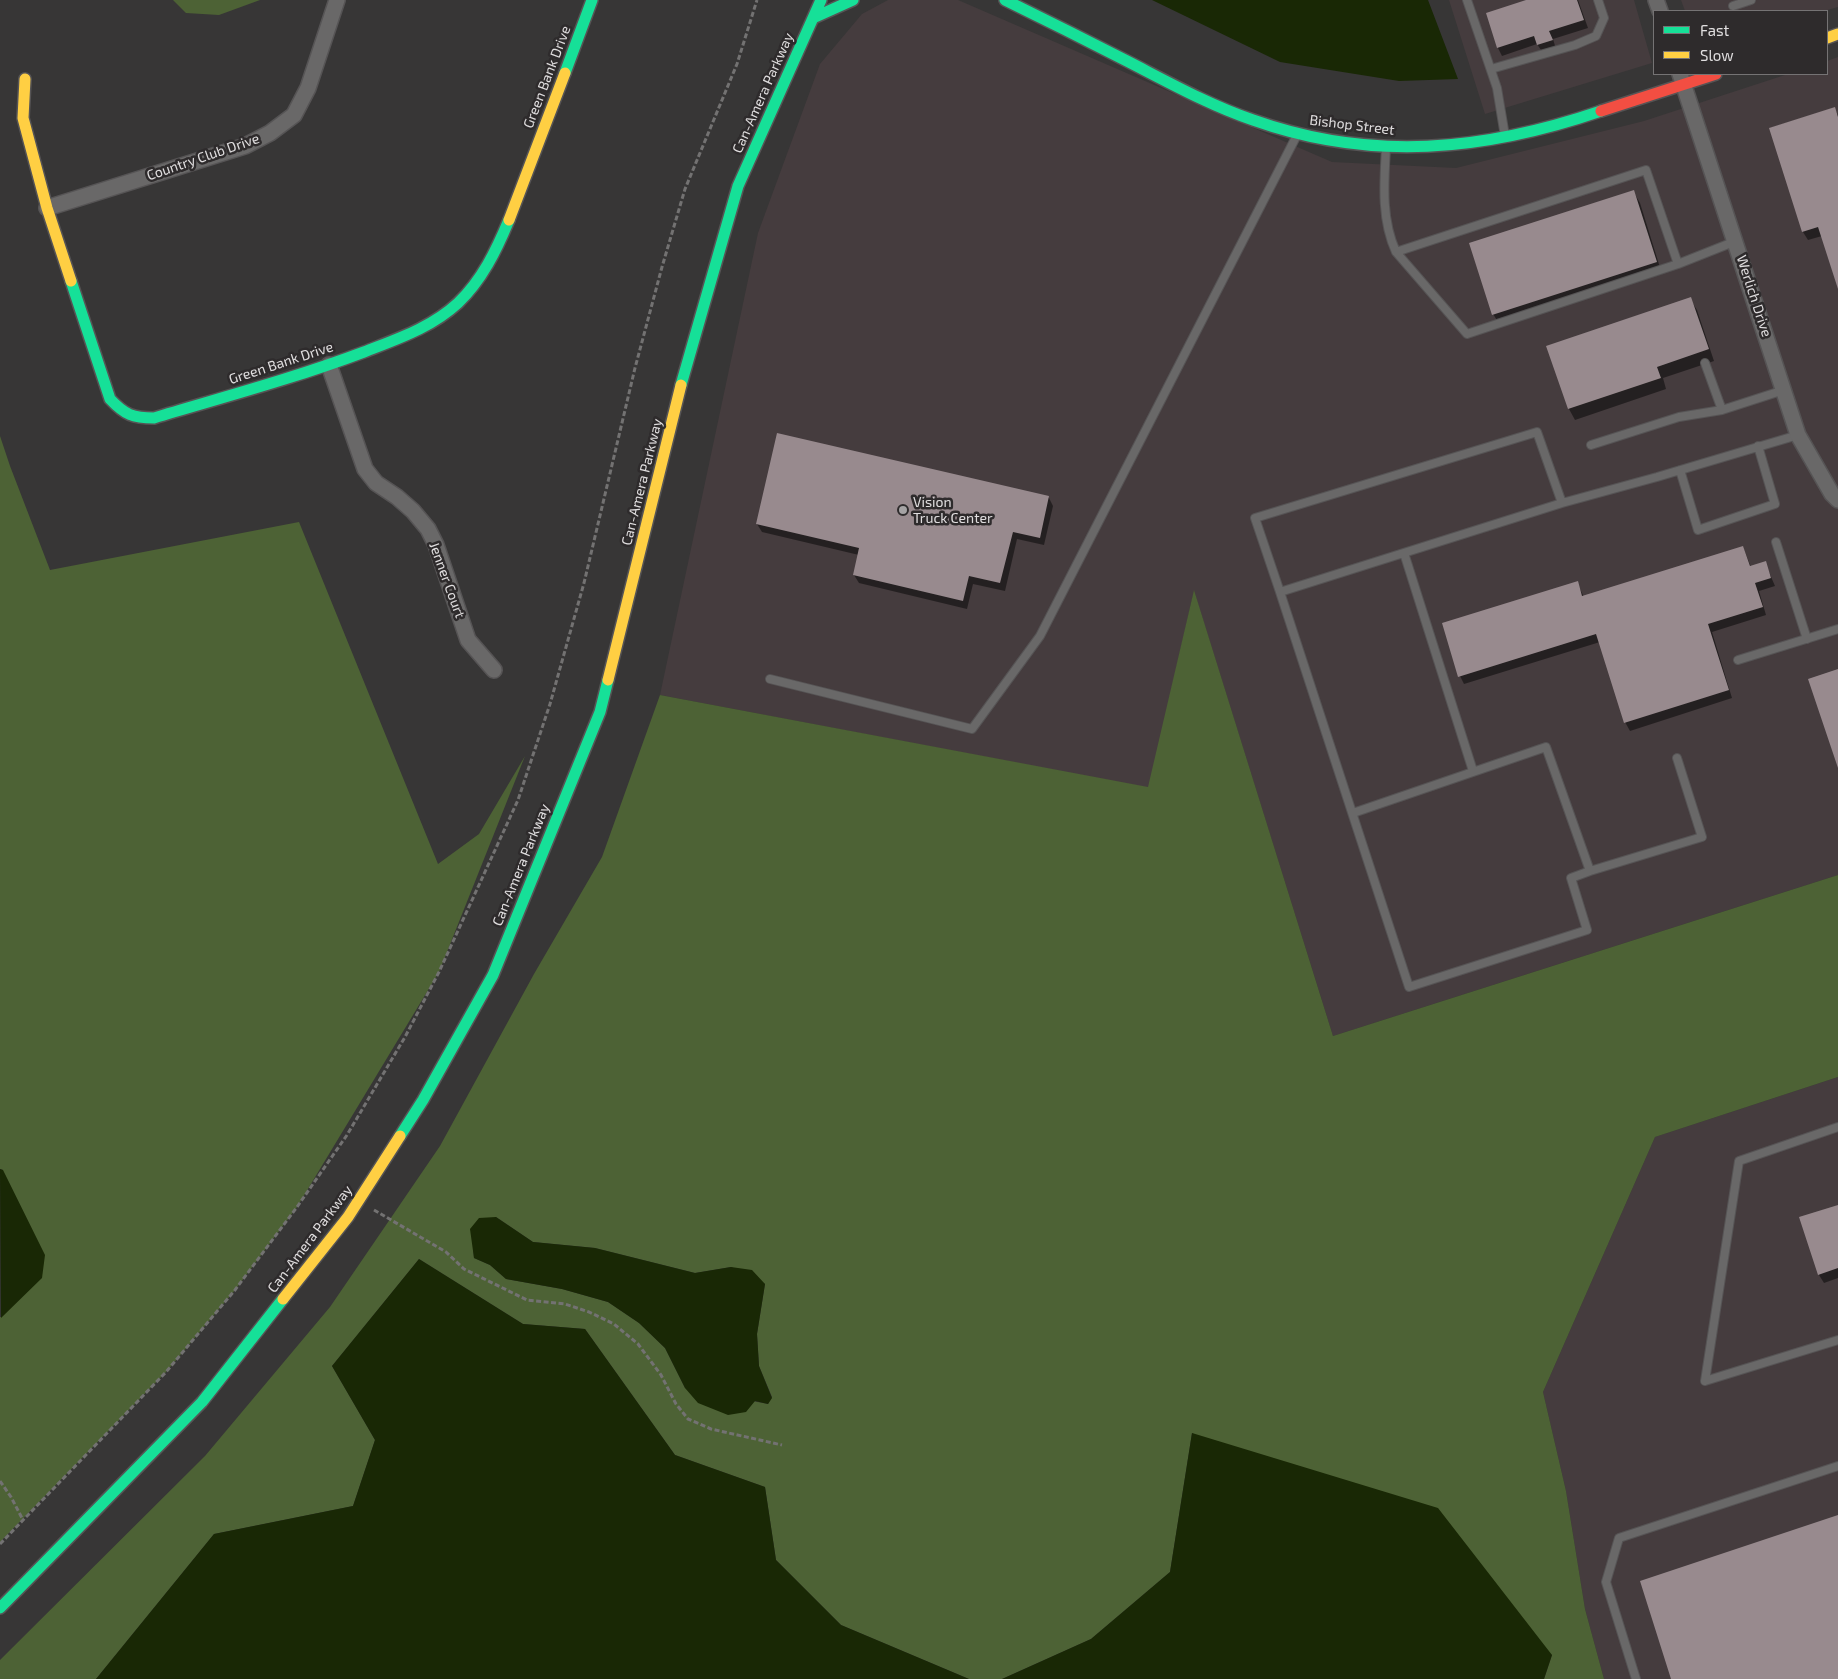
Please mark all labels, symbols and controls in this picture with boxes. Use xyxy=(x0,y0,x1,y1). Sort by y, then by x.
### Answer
legend xyxy=(1653,10,1828,75)
text: Fast xyxy=(1700,21,1729,39)
street label: Green Bank Drive xyxy=(520,23,574,131)
street label: Can-Amera Parkway xyxy=(729,30,797,156)
text: Slow xyxy=(1700,46,1734,64)
street label: Bishop Street xyxy=(1309,111,1395,139)
street label: Country Club Drive xyxy=(144,130,262,184)
street label: Werlich Drive xyxy=(1733,253,1775,339)
street label: Green Bank Drive xyxy=(227,338,335,388)
street label: Can-Amera Parkway xyxy=(618,417,666,547)
place label: Vision Truck Center xyxy=(913,494,993,526)
marker: Vision Truck Center xyxy=(897,504,909,516)
street label: Jenner Court xyxy=(425,540,469,620)
street label: Can-Amera Parkway xyxy=(489,801,553,929)
street label: Can-Amera Parkway xyxy=(264,1182,356,1296)

